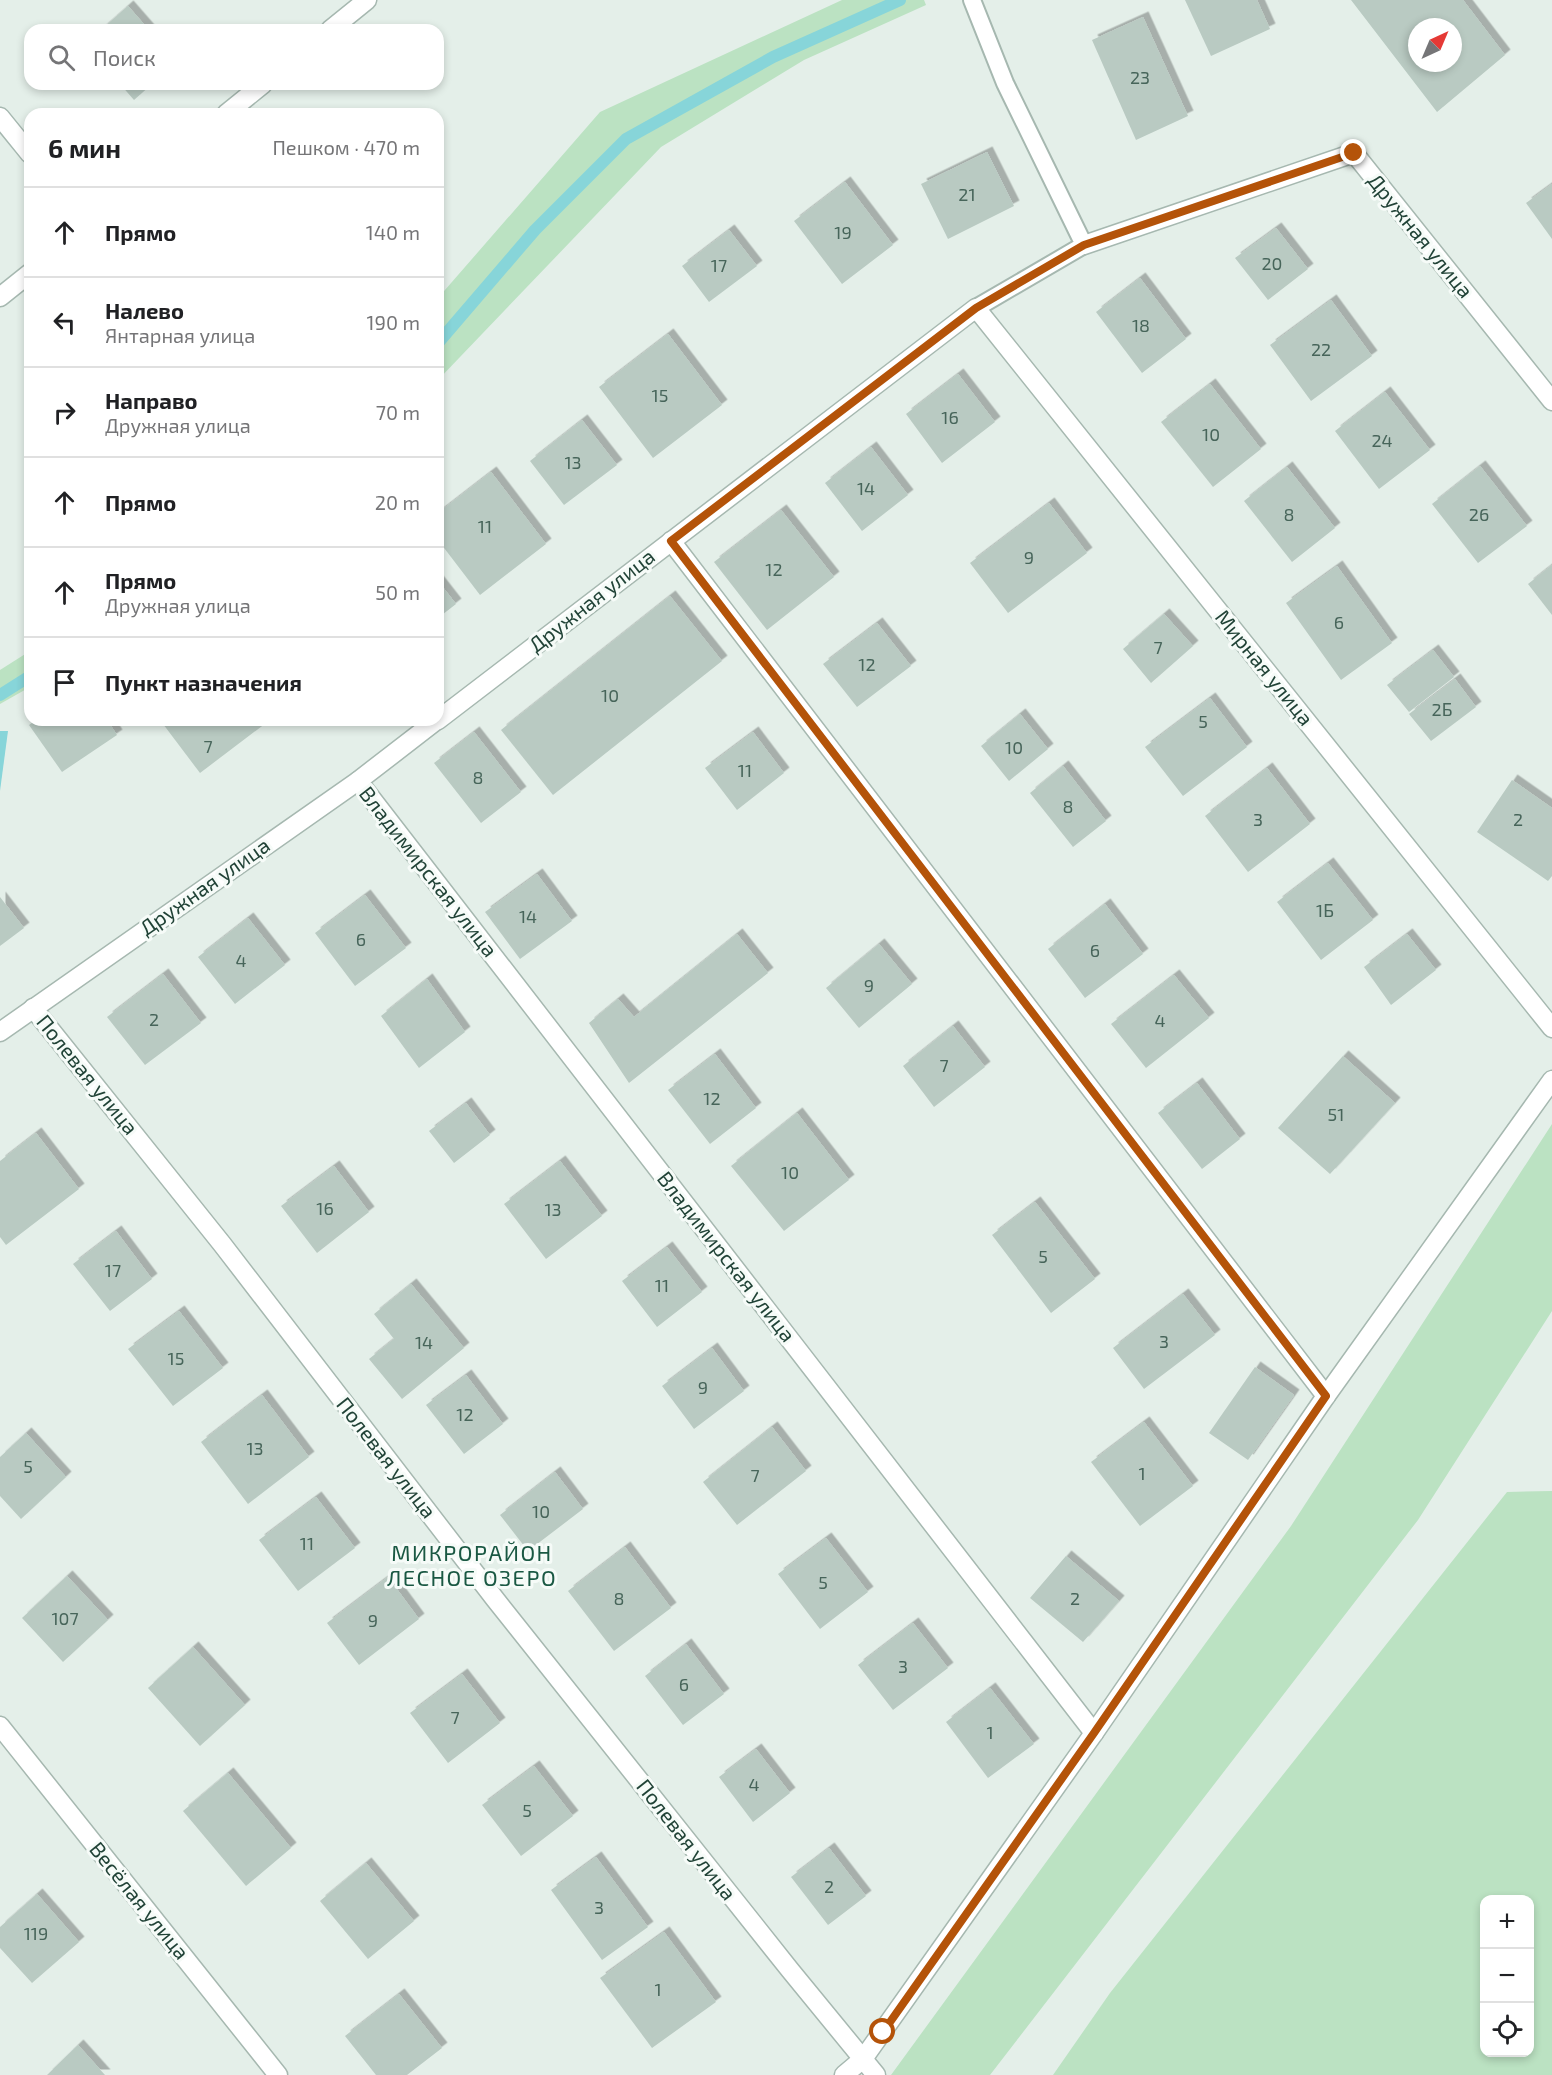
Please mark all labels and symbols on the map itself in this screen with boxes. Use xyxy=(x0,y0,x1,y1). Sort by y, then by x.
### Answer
north arrow xyxy=(1408,18,1462,72)
house number: 23 xyxy=(1130,66,1150,88)
route end xyxy=(1340,139,1366,165)
street label: Дружная улица xyxy=(1363,168,1479,303)
house number: 21 xyxy=(958,183,976,205)
house number: 19 xyxy=(834,221,852,243)
house number: 20 xyxy=(1262,252,1282,274)
house number: 17 xyxy=(711,254,727,276)
house number: 18 xyxy=(1132,314,1150,336)
house number: 22 xyxy=(1311,338,1331,360)
house number: 15 xyxy=(652,384,668,406)
house number: 16 xyxy=(941,406,959,428)
house number: 10 xyxy=(1202,423,1220,445)
house number: 24 xyxy=(1371,429,1393,451)
house number: 13 xyxy=(564,451,582,473)
house number: 14 xyxy=(857,477,875,499)
house number: 8 xyxy=(1284,503,1294,525)
house number: 26 xyxy=(1469,503,1489,525)
house number: 11 xyxy=(478,515,492,537)
street label: Дружная улица xyxy=(523,543,660,658)
house number: 9 xyxy=(1024,546,1034,568)
house number: 12 xyxy=(765,558,783,580)
street label: Мирная улица xyxy=(1210,604,1319,731)
house number: 6 xyxy=(1334,611,1344,633)
house number: 7 xyxy=(1153,636,1163,658)
house number: 12 xyxy=(858,653,876,675)
house number: 10 xyxy=(601,684,619,706)
house number: 2Б xyxy=(1432,698,1452,720)
house number: 5 xyxy=(1198,710,1208,732)
house number: 7 xyxy=(203,735,213,757)
house number: 10 xyxy=(1005,736,1023,758)
house number: 11 xyxy=(738,759,752,781)
house number: 8 xyxy=(473,766,483,788)
street label: Владимирская улица xyxy=(354,781,503,962)
house number: 8 xyxy=(1063,795,1073,817)
house number: 3 xyxy=(1253,808,1263,830)
house number: 2 xyxy=(1513,808,1523,830)
street label: Дружная улица xyxy=(134,832,275,941)
house number: 1Б xyxy=(1316,899,1334,921)
house number: 14 xyxy=(519,905,537,927)
house number: 6 xyxy=(356,928,366,950)
house number: 6 xyxy=(1090,939,1100,961)
house number: 4 xyxy=(235,949,247,971)
house number: 9 xyxy=(864,974,874,996)
house number: 2 xyxy=(149,1008,159,1030)
street label: Полевая улица xyxy=(31,1009,144,1140)
house number: 4 xyxy=(1154,1009,1166,1031)
house number: 7 xyxy=(939,1054,949,1076)
house number: 12 xyxy=(703,1087,721,1109)
house number: 51 xyxy=(1328,1103,1344,1125)
house number: 10 xyxy=(781,1161,799,1183)
street label: Владимирская улица xyxy=(652,1166,801,1347)
house number: 16 xyxy=(316,1197,334,1219)
house number: 13 xyxy=(544,1198,562,1220)
house number: 5 xyxy=(1038,1245,1048,1267)
house number: 17 xyxy=(105,1259,121,1281)
house number: 11 xyxy=(655,1274,669,1296)
house number: 3 xyxy=(1159,1330,1169,1352)
house number: 14 xyxy=(415,1331,433,1353)
house number: 15 xyxy=(168,1347,184,1369)
house number: 9 xyxy=(698,1376,708,1398)
street label: Полевая улица xyxy=(331,1391,442,1523)
house number: 12 xyxy=(456,1403,474,1425)
house number: 13 xyxy=(246,1437,264,1459)
house number: 5 xyxy=(23,1455,33,1477)
house number: 1 xyxy=(1138,1462,1146,1484)
house number: 7 xyxy=(750,1464,760,1486)
house number: 10 xyxy=(532,1500,550,1522)
house number: 11 xyxy=(300,1532,314,1554)
district label: МИКРОРАЙОН ЛЕСНОЕ ОЗЕРО xyxy=(387,1539,557,1590)
house number: 5 xyxy=(818,1571,828,1593)
house number: 8 xyxy=(614,1587,624,1609)
house number: 2 xyxy=(1070,1587,1080,1609)
house number: 107 xyxy=(51,1607,79,1629)
house number: 9 xyxy=(368,1609,378,1631)
house number: 3 xyxy=(898,1655,908,1677)
house number: 6 xyxy=(679,1673,689,1695)
house number: 7 xyxy=(450,1706,460,1728)
house number: 1 xyxy=(986,1721,994,1743)
street label: Полевая улица xyxy=(631,1773,742,1905)
house number: 4 xyxy=(748,1773,760,1795)
house number: 5 xyxy=(522,1799,532,1821)
street label: Весёлая улица xyxy=(84,1836,195,1965)
house number: 2 xyxy=(824,1875,834,1897)
house number: 3 xyxy=(594,1896,604,1918)
house number: 119 xyxy=(24,1922,48,1944)
house number: 1 xyxy=(654,1978,662,2000)
route start xyxy=(869,2018,895,2044)

